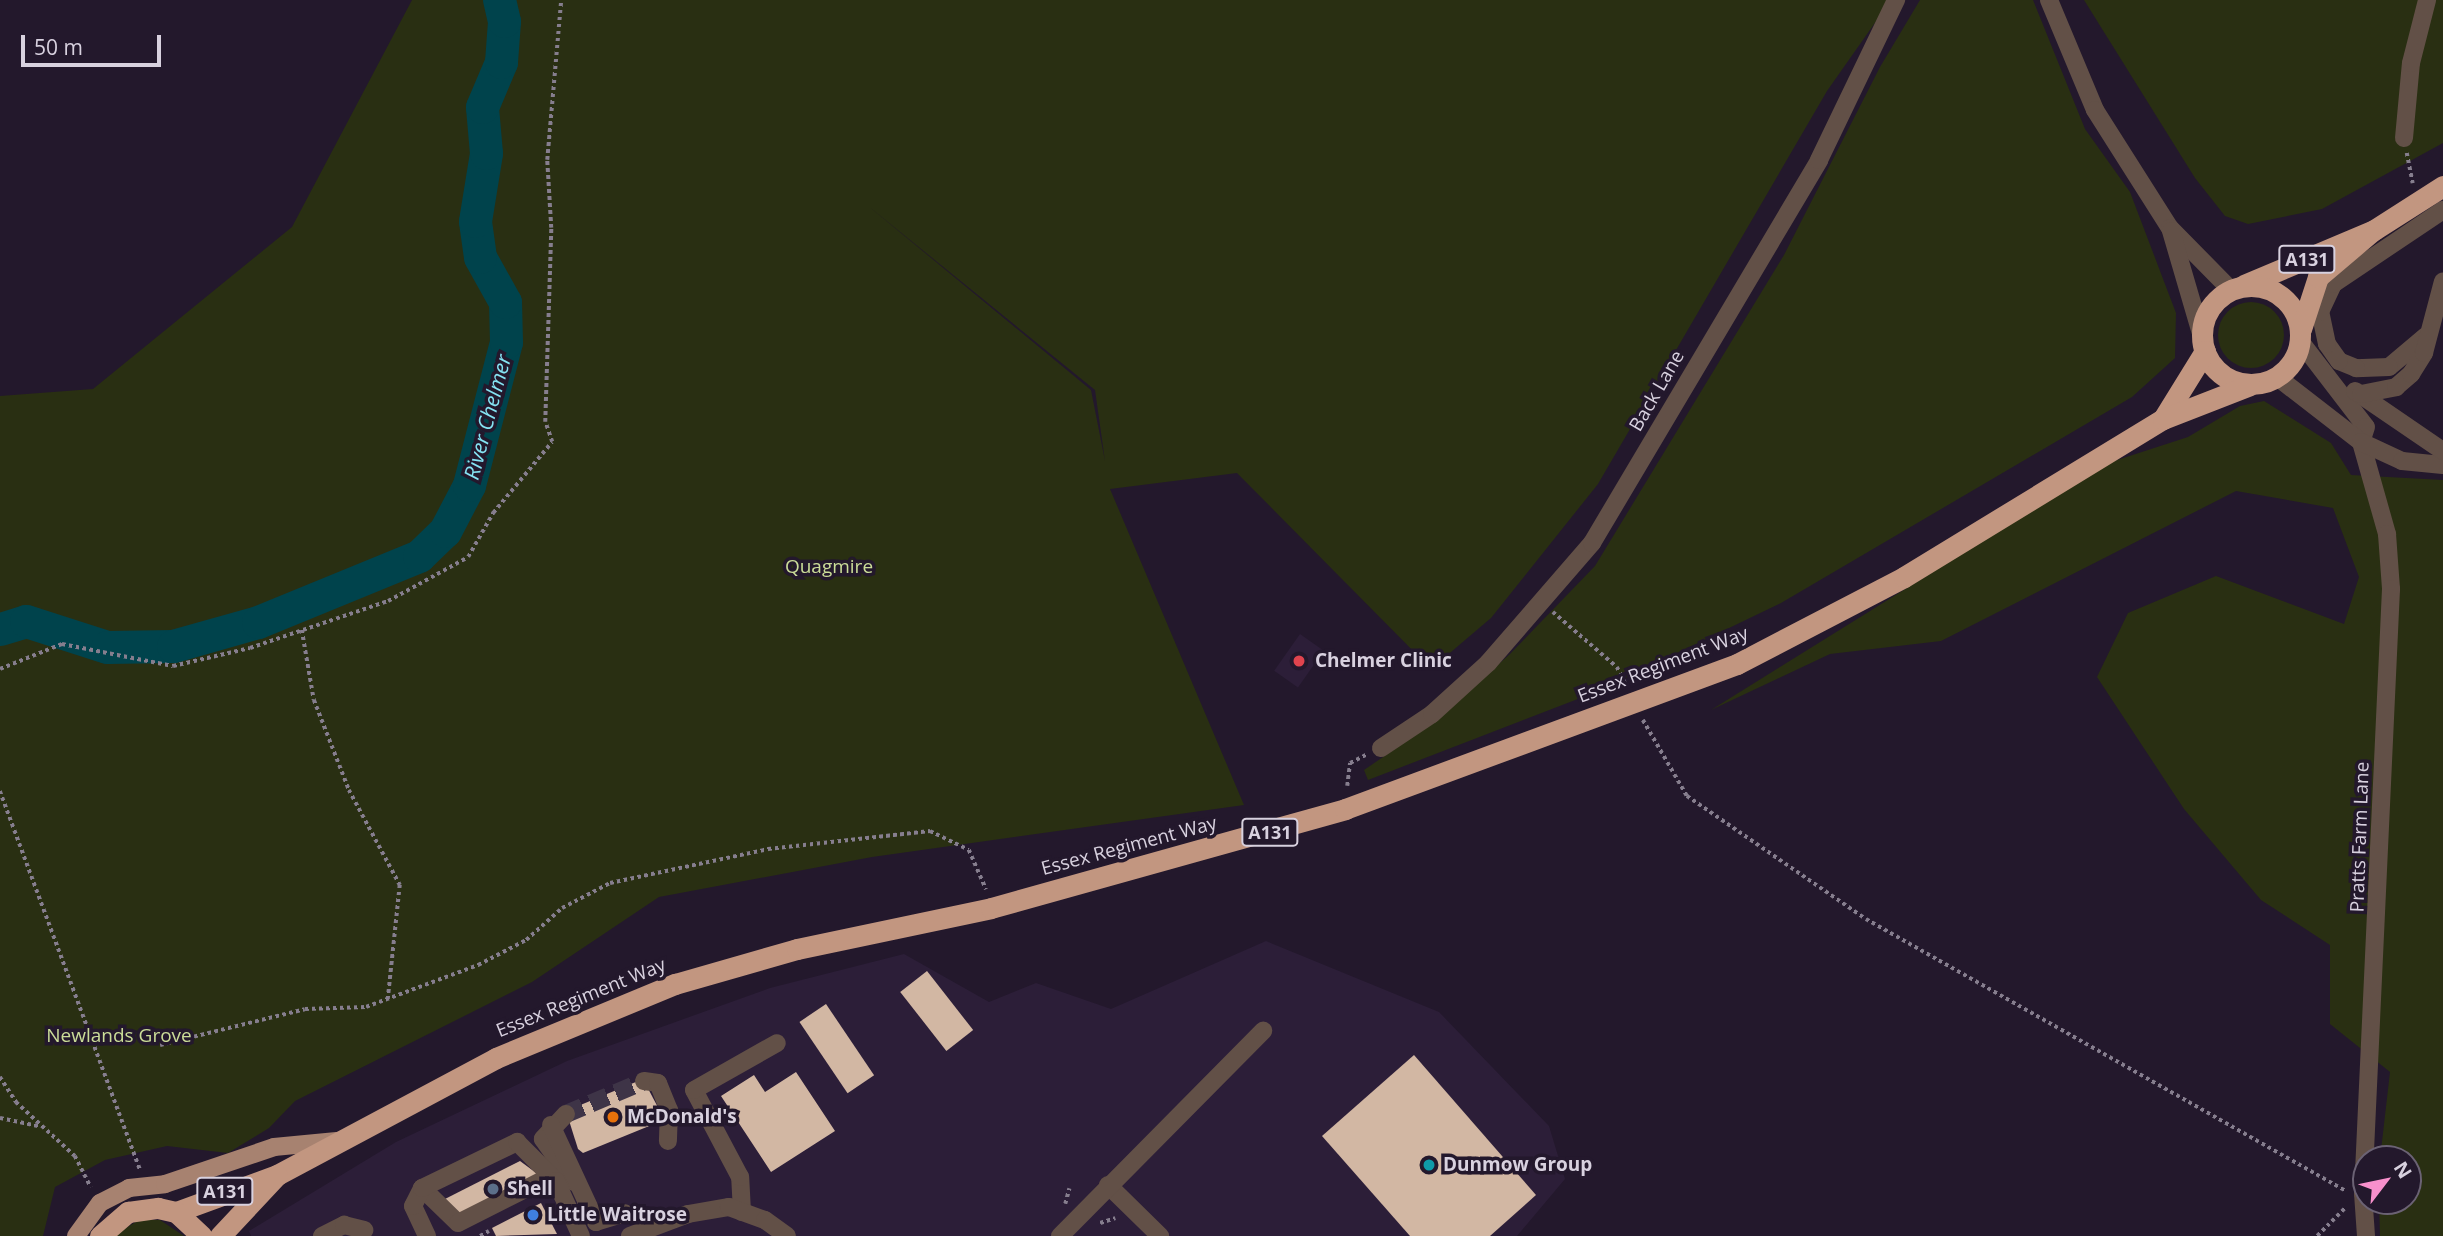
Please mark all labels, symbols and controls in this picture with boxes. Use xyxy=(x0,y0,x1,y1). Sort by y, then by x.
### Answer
scale bar xyxy=(24,21,164,65)
text: 50 m xyxy=(34,33,83,61)
road number: A131 xyxy=(2277,244,2337,274)
street label: Back Lane xyxy=(1625,346,1689,436)
water label: River Chelmer xyxy=(458,352,516,482)
park label: Quagmire xyxy=(785,556,873,578)
street label: Essex Regiment Way xyxy=(1574,622,1752,708)
place label: Chelmer Clinic xyxy=(1315,650,1452,672)
marker: Chelmer Clinic xyxy=(1289,651,1309,671)
street label: Pratts Farm Lane xyxy=(2346,761,2374,913)
street label: Essex Regiment Way xyxy=(1039,812,1219,880)
road number: A131 xyxy=(1240,818,1300,846)
street label: Essex Regiment Way xyxy=(493,954,669,1042)
park label: Newlands Grove xyxy=(46,1025,192,1047)
place label: McDonald's xyxy=(627,1106,737,1128)
marker: McDonald's xyxy=(605,1109,621,1125)
north arrow xyxy=(2352,1145,2422,1215)
place label: Dunmow Group xyxy=(1443,1154,1592,1176)
text: N xyxy=(2388,1156,2418,1183)
marker: Dunmow Group xyxy=(1421,1157,1437,1173)
road number: A131 xyxy=(195,1176,255,1206)
place label: Shell xyxy=(507,1178,553,1200)
marker: Shell xyxy=(485,1181,501,1197)
place label: Little Waitrose xyxy=(547,1204,687,1226)
marker: Little Waitrose xyxy=(525,1207,541,1223)

